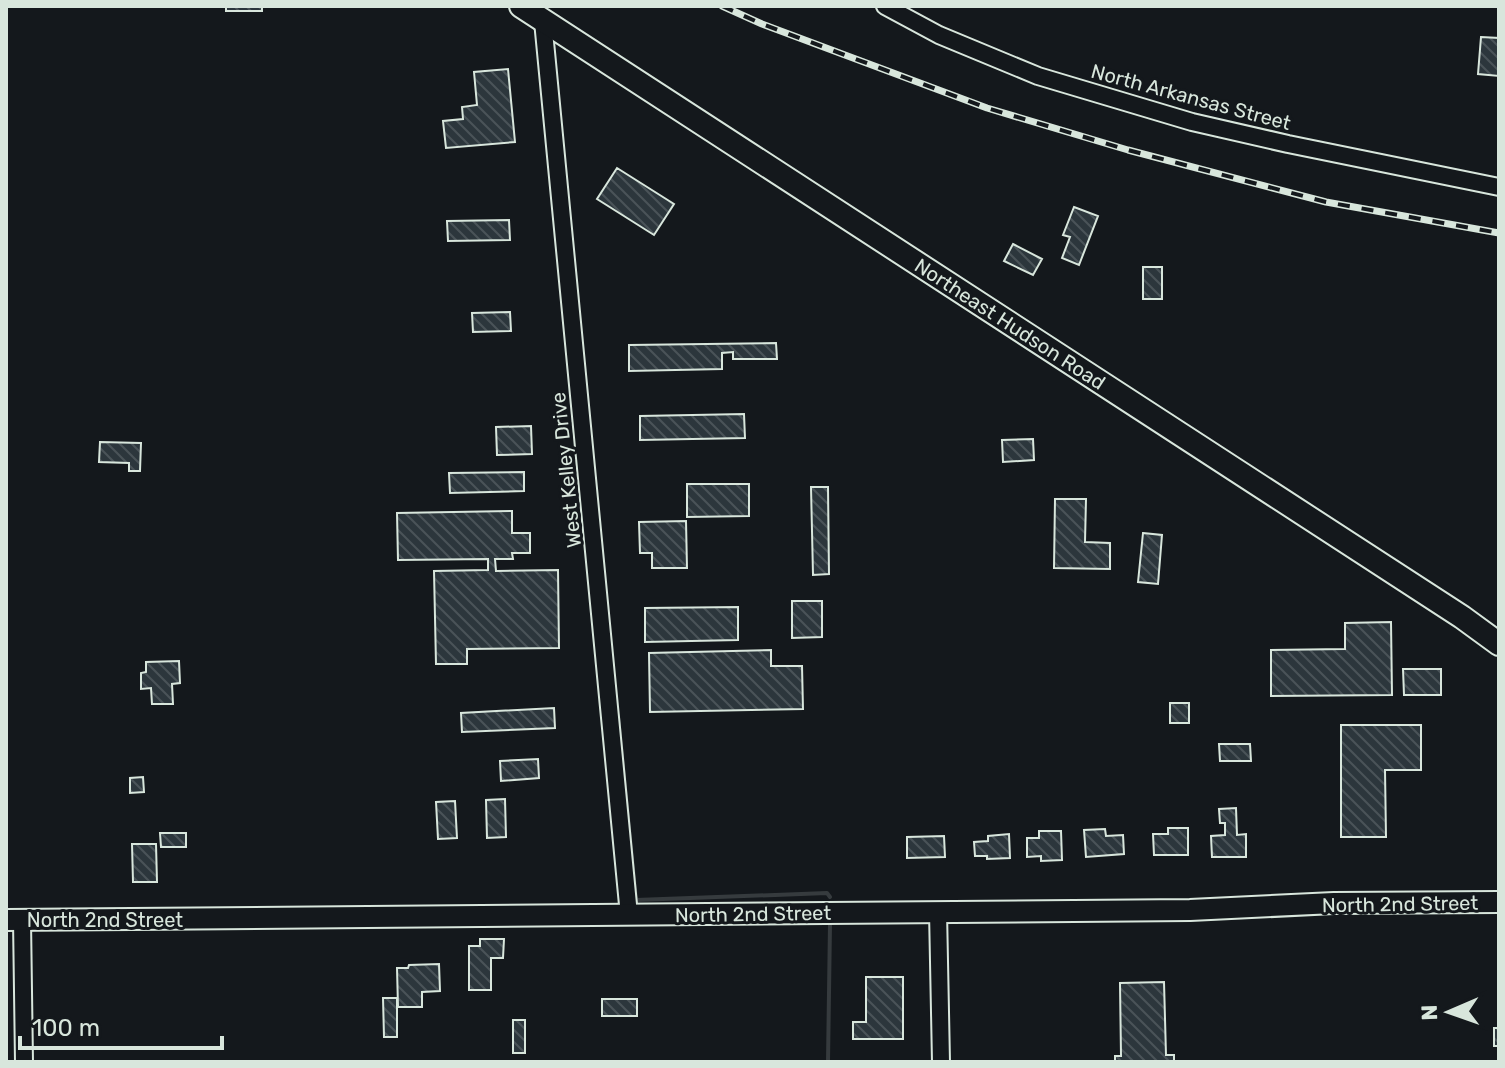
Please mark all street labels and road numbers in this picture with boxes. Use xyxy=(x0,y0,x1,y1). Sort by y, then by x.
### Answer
street label: North Arkansas Street xyxy=(1089,59,1294,135)
street label: Northeast Hudson Road xyxy=(910,253,1110,395)
street label: West Kelley Drive xyxy=(546,391,586,549)
street label: North 2nd Street xyxy=(1322,891,1479,917)
street label: North 2nd Street xyxy=(675,901,832,927)
street label: North 2nd Street xyxy=(27,908,183,932)

